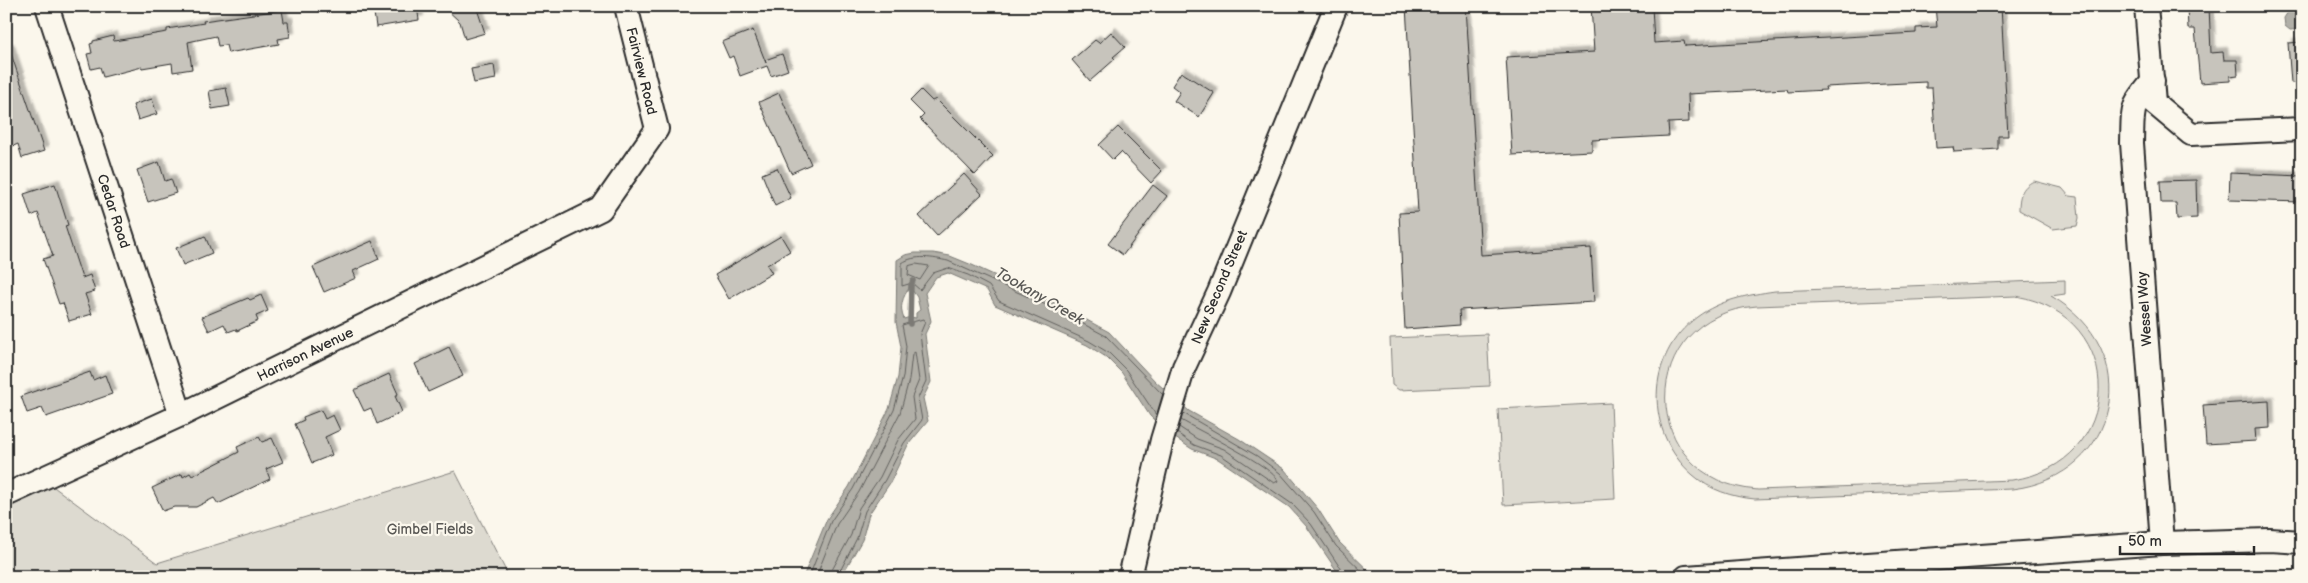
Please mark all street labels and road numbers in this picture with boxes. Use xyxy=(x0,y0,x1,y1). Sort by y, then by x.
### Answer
street label: Fairview Road xyxy=(622,26,661,117)
street label: Cedar Road xyxy=(94,172,133,250)
street label: New Second Street xyxy=(1188,227,1251,347)
street label: Wessel Way xyxy=(2133,270,2156,347)
street label: Harrison Avenue xyxy=(254,324,356,385)

